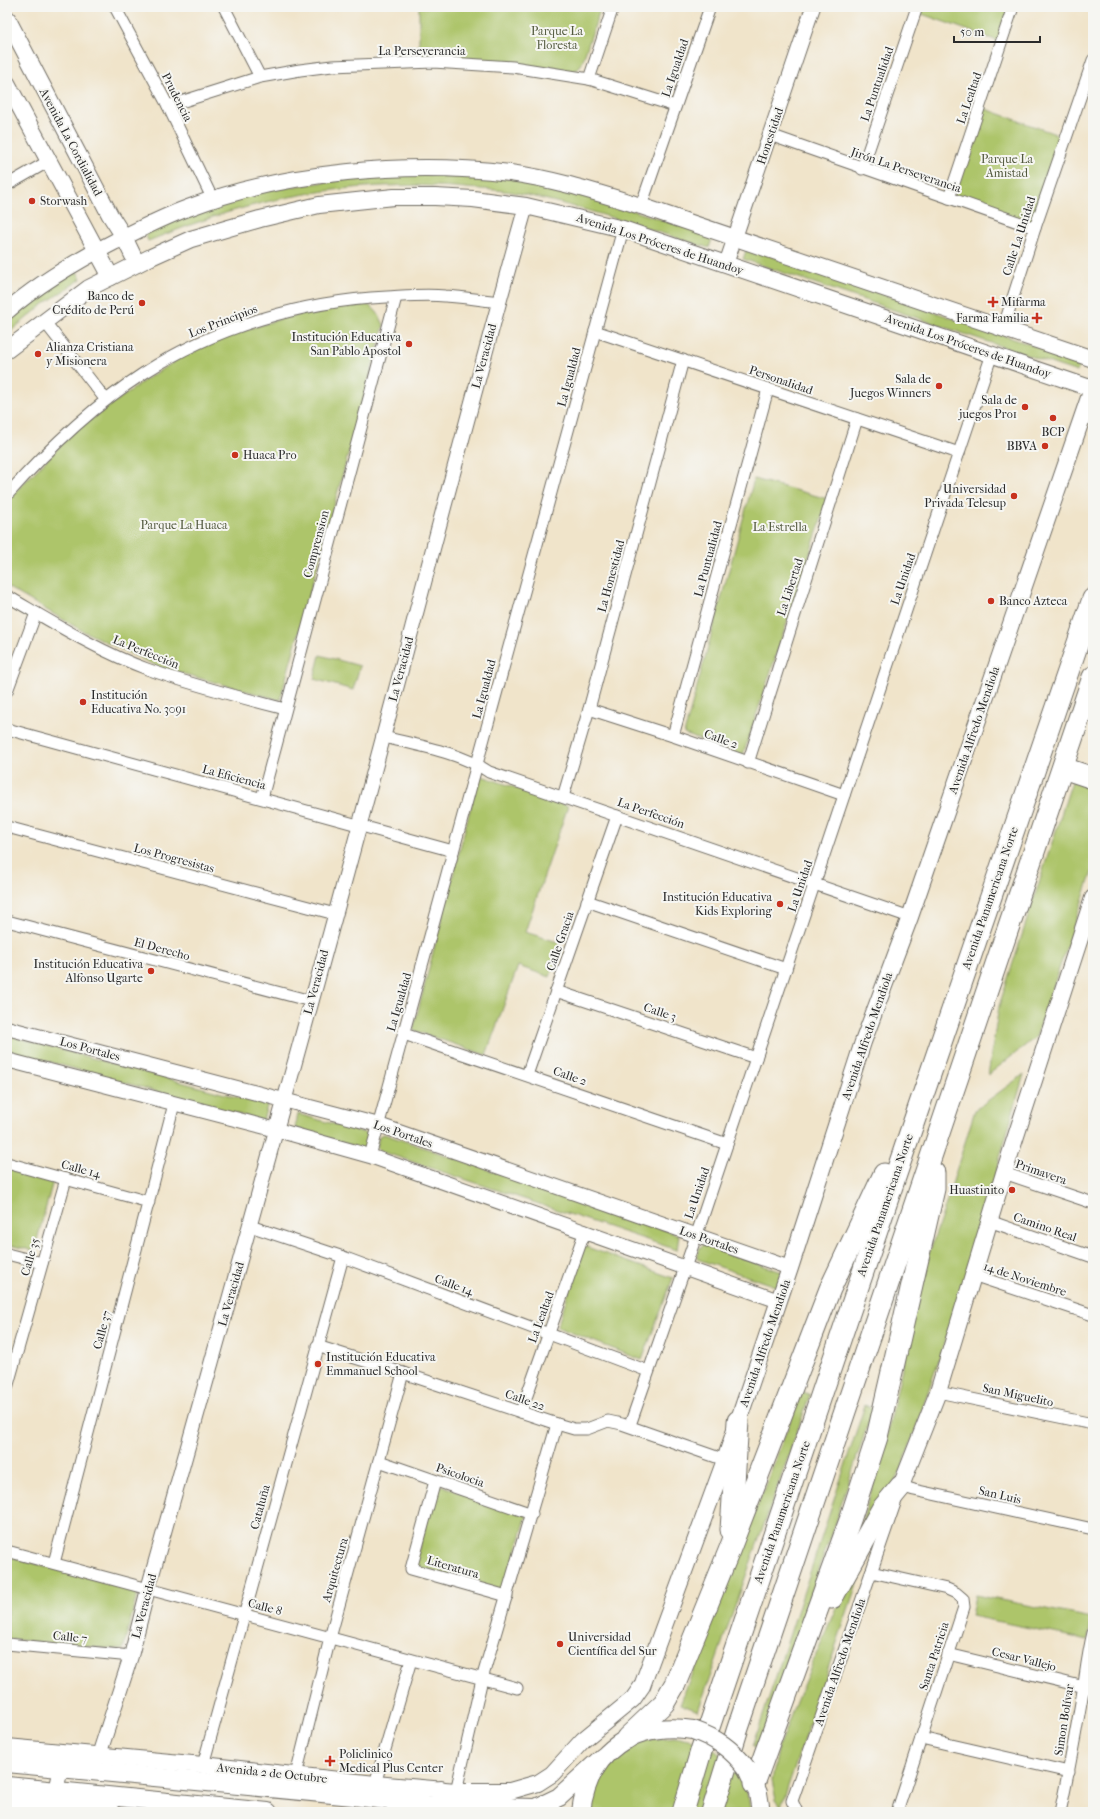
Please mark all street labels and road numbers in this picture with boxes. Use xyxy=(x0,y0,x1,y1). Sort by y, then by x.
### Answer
street label: La Igualdad xyxy=(658,37,692,99)
street label: La Perseverancia xyxy=(378,44,466,58)
street label: La Puntualidad xyxy=(858,44,897,123)
street label: Prudencia xyxy=(159,70,195,124)
street label: La Lealtad xyxy=(954,70,985,126)
street label: Avenida La Cordialidad xyxy=(36,85,106,199)
street label: Honestidad xyxy=(754,105,786,166)
street label: Jirón La Perseverancia xyxy=(848,144,963,196)
street label: Calle La Unidad xyxy=(1000,194,1039,277)
street label: Avenida Los Próceres de Huandoy xyxy=(574,210,746,278)
street label: Los Principios xyxy=(187,301,260,341)
street label: Avenida Los Próceres de Huandoy xyxy=(882,311,1053,381)
street label: La Veracidad xyxy=(469,322,499,390)
street label: La Igualdad xyxy=(554,345,584,408)
street label: Personalidad xyxy=(747,363,815,398)
street label: Comprension xyxy=(300,509,332,579)
street label: La Puntualidad xyxy=(691,519,725,599)
street label: La Honestidad xyxy=(595,538,628,614)
street label: La Unidad xyxy=(888,551,919,607)
street label: La Libertad xyxy=(774,556,806,618)
street label: La Perfección xyxy=(111,632,181,672)
street label: La Veracidad xyxy=(386,635,416,703)
street label: La Igualdad xyxy=(469,657,499,720)
street label: Avenida Alfredo Mendiola xyxy=(945,664,1003,797)
street label: Calle 2 xyxy=(702,726,740,752)
street label: La Eficiencia xyxy=(201,762,268,792)
street label: La Perfección xyxy=(616,795,686,831)
street label: Avenida Panamericana Norte xyxy=(959,825,1021,972)
street label: Los Progresistas xyxy=(132,841,216,876)
street label: La Unidad xyxy=(785,858,816,914)
street label: Calle Gracia xyxy=(543,909,577,973)
street label: El Derecho xyxy=(133,935,191,963)
street label: La Veracidad xyxy=(301,948,331,1016)
street label: La Igualdad xyxy=(384,970,414,1033)
street label: Avenida Alfredo Mendiola xyxy=(838,970,896,1103)
street label: Calle 3 xyxy=(642,1000,678,1024)
street label: Los Portales xyxy=(58,1034,122,1064)
street label: Calle 2 xyxy=(551,1064,589,1088)
street label: Los Portales xyxy=(371,1117,435,1151)
street label: Avenida Panamericana Norte xyxy=(854,1132,916,1279)
street label: Calle 14 xyxy=(60,1157,103,1181)
street label: Primavera xyxy=(1013,1157,1069,1187)
street label: La Unidad xyxy=(682,1165,713,1221)
street label: Camino Real xyxy=(1011,1210,1079,1245)
street label: Los Portales xyxy=(677,1223,741,1257)
street label: Calle 35 xyxy=(18,1236,42,1278)
street label: 14 de Noviembre xyxy=(982,1259,1068,1299)
street label: La Veracidad xyxy=(215,1260,247,1328)
street label: Calle 14 xyxy=(433,1271,476,1299)
street label: Avenida Alfredo Mendiola xyxy=(736,1277,794,1410)
street label: La Lealtad xyxy=(525,1289,557,1345)
street label: Calle 37 xyxy=(90,1309,114,1351)
street label: San Miguelito xyxy=(981,1381,1055,1409)
street label: Calle 22 xyxy=(503,1387,547,1413)
street label: Avenida Panamericana Norte xyxy=(751,1439,813,1586)
street label: Psicolocia xyxy=(434,1460,486,1490)
street label: Cataluña xyxy=(247,1483,273,1531)
street label: San Luis xyxy=(977,1483,1023,1507)
street label: Arquitectura xyxy=(319,1536,351,1605)
street label: Literatura xyxy=(425,1553,481,1581)
street label: La Veracidad xyxy=(129,1572,159,1640)
street label: Calle 8 xyxy=(246,1596,284,1618)
street label: Avenida Alfredo Mendiola xyxy=(811,1596,869,1729)
street label: Santa Patricia xyxy=(916,1620,952,1692)
street label: Calle 7 xyxy=(52,1628,88,1646)
street label: Cesar Vallejo xyxy=(990,1644,1058,1674)
street label: Simon Bolívar xyxy=(1051,1682,1077,1757)
street label: Avenida 2 de Octubre xyxy=(215,1760,328,1786)

